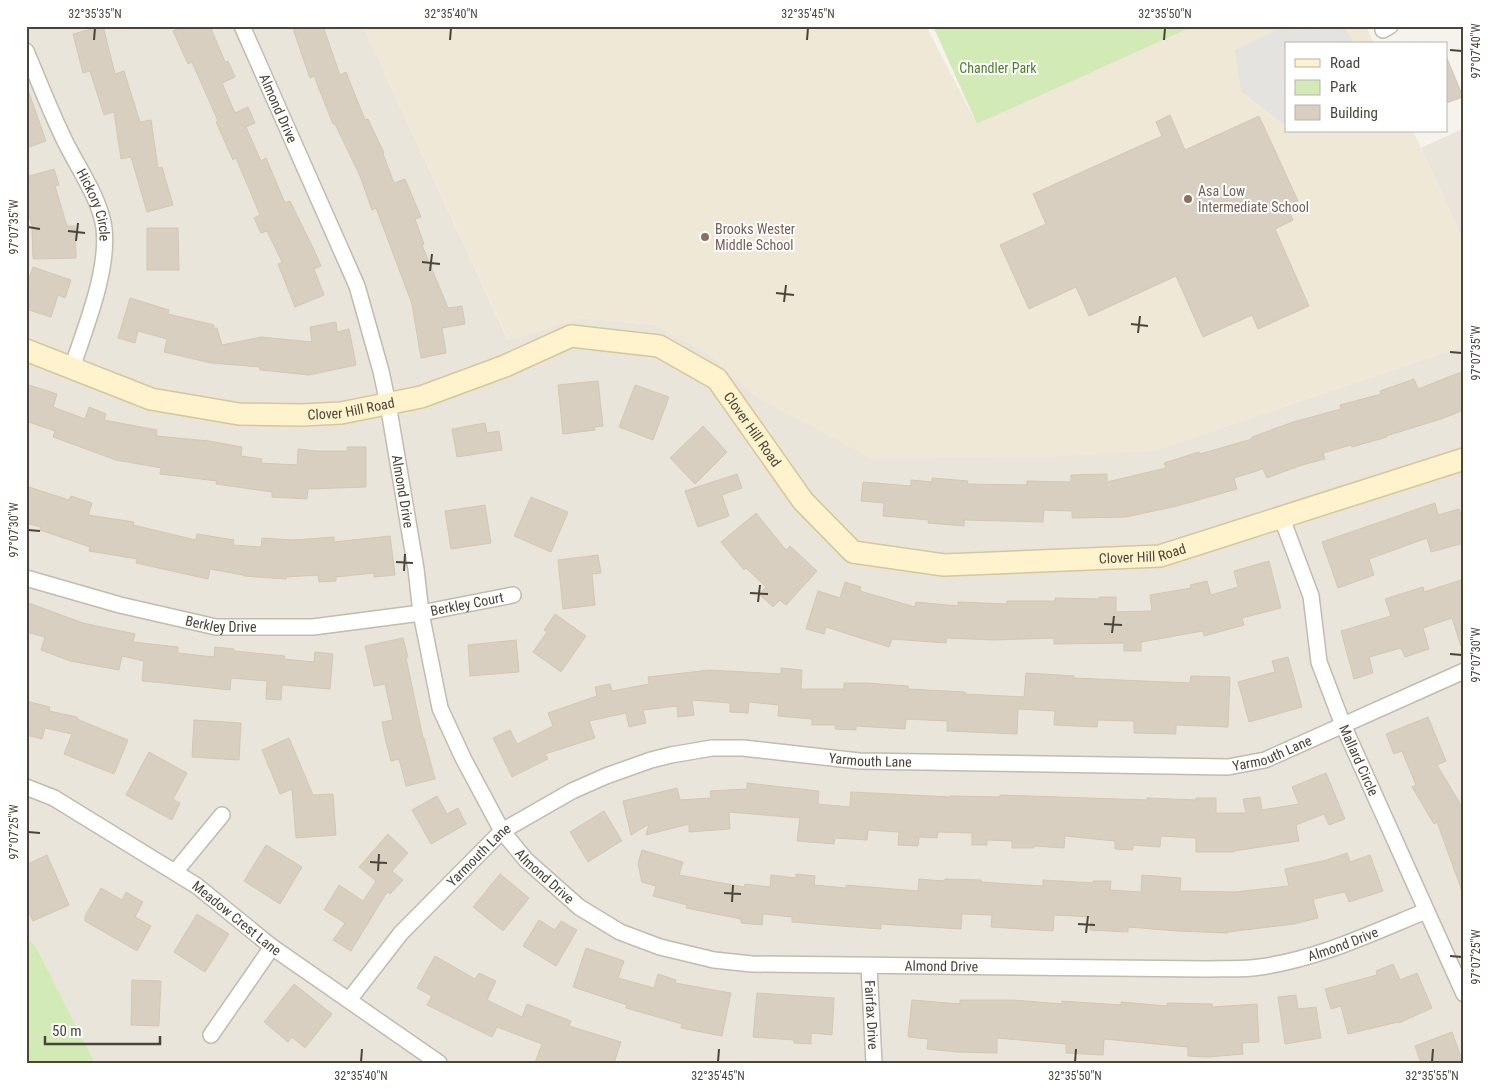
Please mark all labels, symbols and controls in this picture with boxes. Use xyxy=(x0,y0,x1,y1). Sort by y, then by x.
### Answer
text: 32°35'35"N xyxy=(68,7,122,21)
text: 32°35'40"N xyxy=(424,7,478,21)
text: 32°35'45"N xyxy=(781,7,835,21)
text: 32°35'50"N xyxy=(1138,7,1192,21)
text: 97°07'40"W xyxy=(1469,23,1483,79)
legend xyxy=(1285,42,1448,132)
text: Road xyxy=(1330,54,1360,72)
park label: Chandler Park xyxy=(959,60,1037,76)
street label: Almond Drive xyxy=(256,71,301,146)
text: Park xyxy=(1330,78,1357,96)
text: Building xyxy=(1330,104,1378,122)
street label: Hickory Circle xyxy=(73,166,113,242)
place label: Asa Low Intermediate School xyxy=(1198,183,1309,215)
marker: Asa Low Intermediate School xyxy=(1182,193,1194,205)
text: 97°07'35"W xyxy=(7,199,21,255)
place label: Brooks Wester Middle School xyxy=(715,221,795,253)
marker: Brooks Wester Middle School xyxy=(699,231,711,243)
text: 97°07'35"W xyxy=(1469,325,1483,381)
street label: Clover Hill Road xyxy=(721,389,784,470)
street label: Clover Hill Road xyxy=(307,395,396,423)
street label: Almond Drive xyxy=(389,454,417,530)
text: 97°07'30"W xyxy=(7,502,21,558)
street label: Clover Hill Road xyxy=(1099,540,1188,567)
street label: Berkley Court xyxy=(429,589,505,619)
street label: Berkley Drive xyxy=(184,612,257,635)
text: 97°07'30"W xyxy=(1469,627,1483,683)
street label: Mallard Circle xyxy=(1336,722,1382,799)
street label: Yarmouth Lane xyxy=(1231,732,1314,774)
street label: Yarmouth Lane xyxy=(828,750,912,770)
text: 97°07'25"W xyxy=(7,804,21,860)
street label: Yarmouth Lane xyxy=(444,820,513,890)
street label: Almond Drive xyxy=(512,845,578,907)
street label: Meadow Crest Lane xyxy=(189,877,284,959)
street label: Almond Drive xyxy=(1306,924,1381,964)
text: 97°07'25"W xyxy=(1469,929,1483,985)
street label: Almond Drive xyxy=(904,958,979,974)
street label: Fairfax Drive xyxy=(862,980,881,1050)
scale bar xyxy=(45,1014,160,1046)
text: 50 m xyxy=(52,1022,82,1040)
text: 32°35'40"N xyxy=(334,1069,388,1083)
text: 32°35'45"N xyxy=(691,1069,745,1083)
text: 32°35'50"N xyxy=(1048,1069,1102,1083)
text: 32°35'55"N xyxy=(1405,1069,1459,1083)

